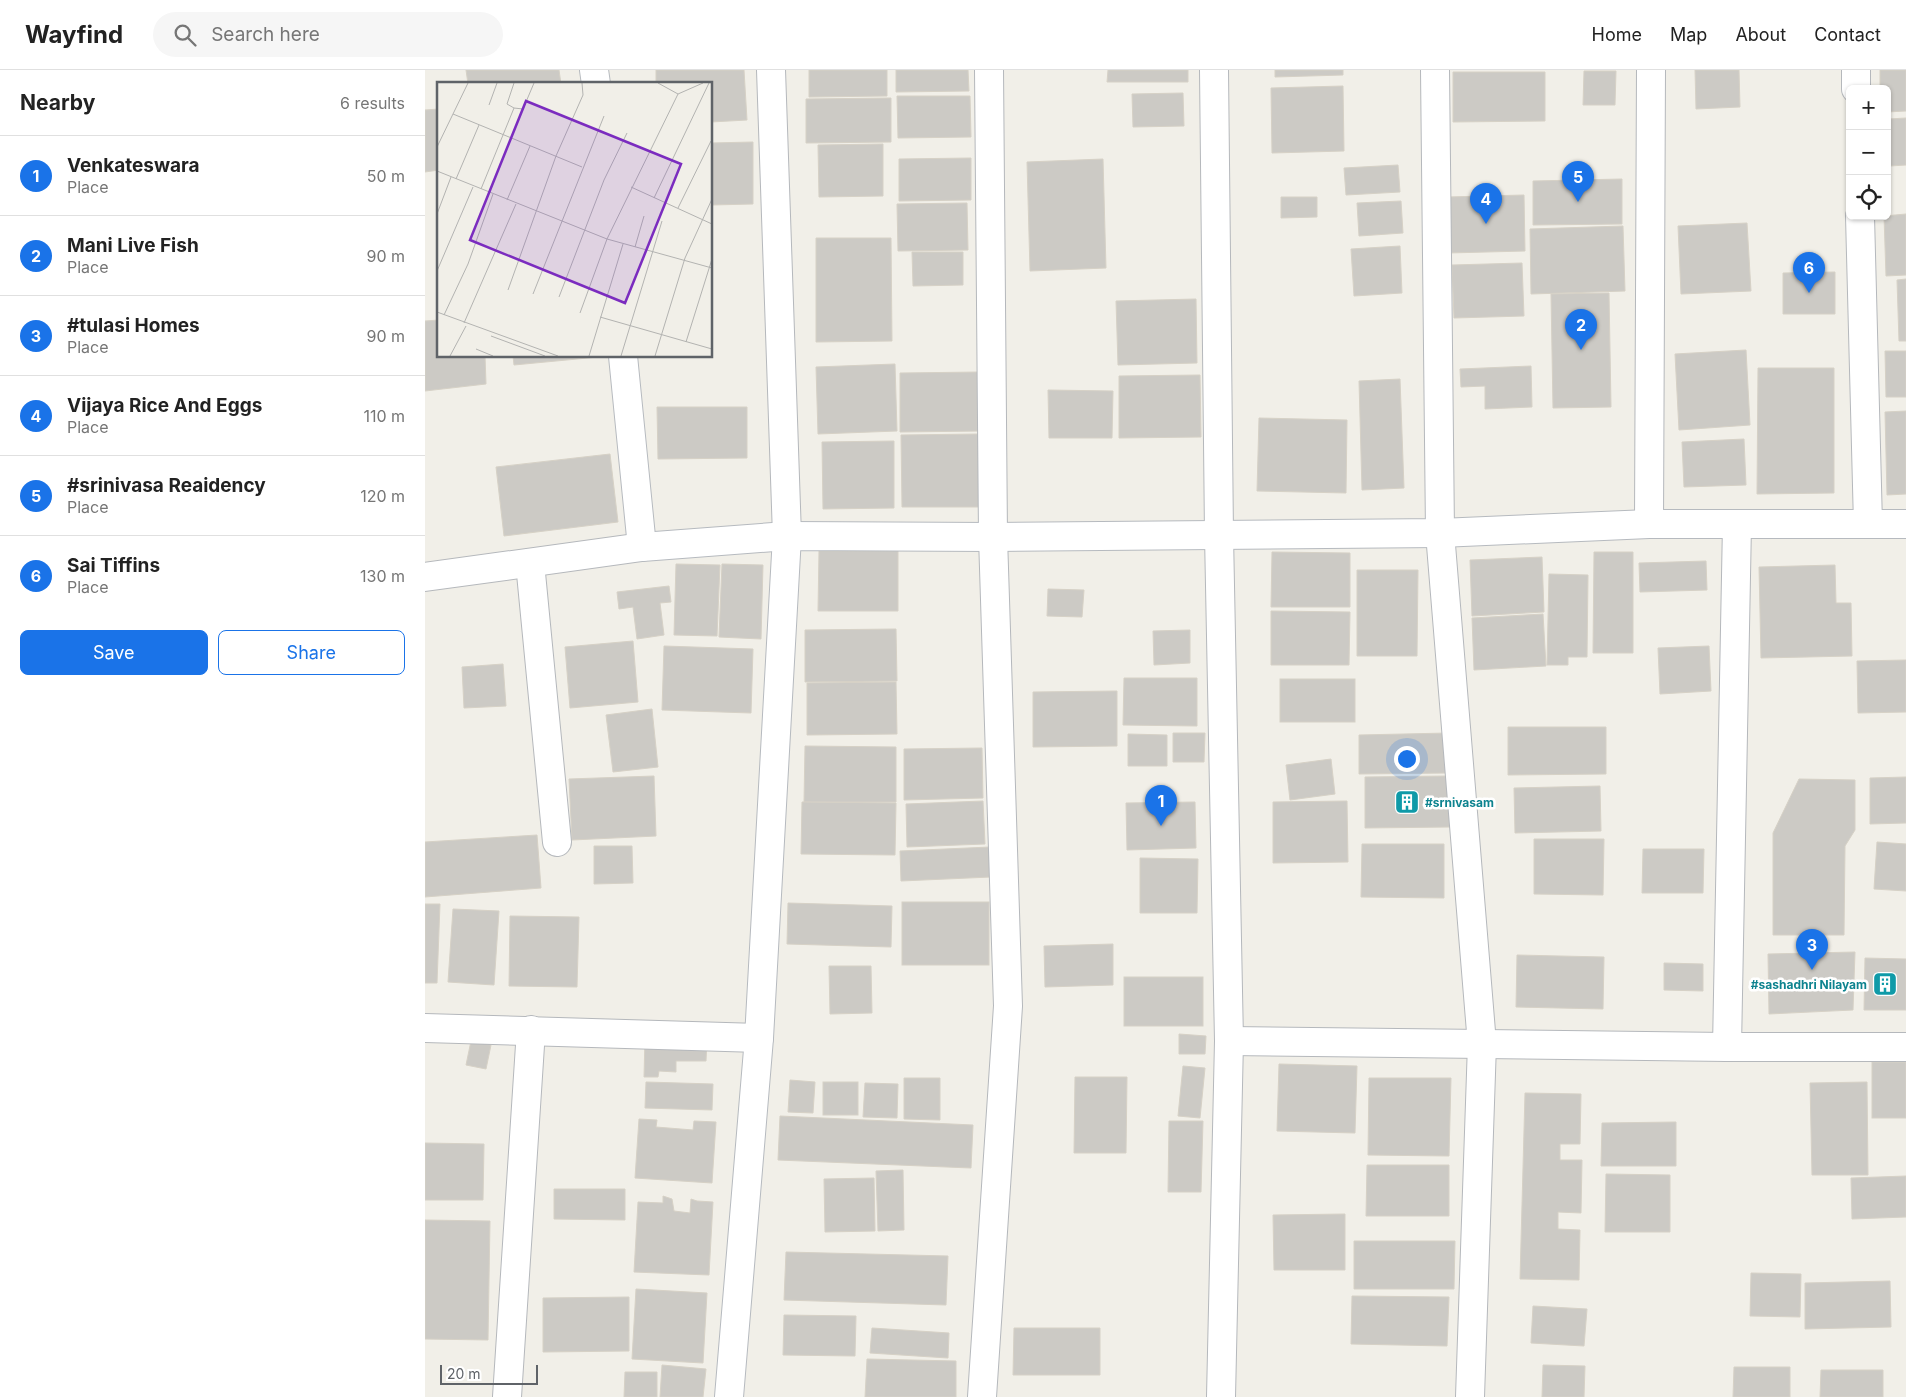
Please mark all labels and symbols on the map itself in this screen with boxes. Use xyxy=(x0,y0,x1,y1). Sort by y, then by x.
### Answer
inset map xyxy=(437,82,713,358)
pin: 5 xyxy=(1562,161,1594,202)
pin: 4 xyxy=(1470,183,1502,224)
pin: 6 xyxy=(1793,252,1825,293)
pin: 2 xyxy=(1565,309,1597,350)
your location xyxy=(1394,746,1420,772)
pin: 1 xyxy=(1145,785,1177,826)
building icon: #srnivasam xyxy=(1394,789,1420,815)
place label: #srnivasam xyxy=(1425,795,1494,810)
pin: 3 xyxy=(1796,929,1828,970)
building icon: #sashadhri Nilayam xyxy=(1872,971,1898,997)
place label: #sashadhri Nilayam xyxy=(1751,977,1867,992)
scale bar xyxy=(440,1362,537,1385)

